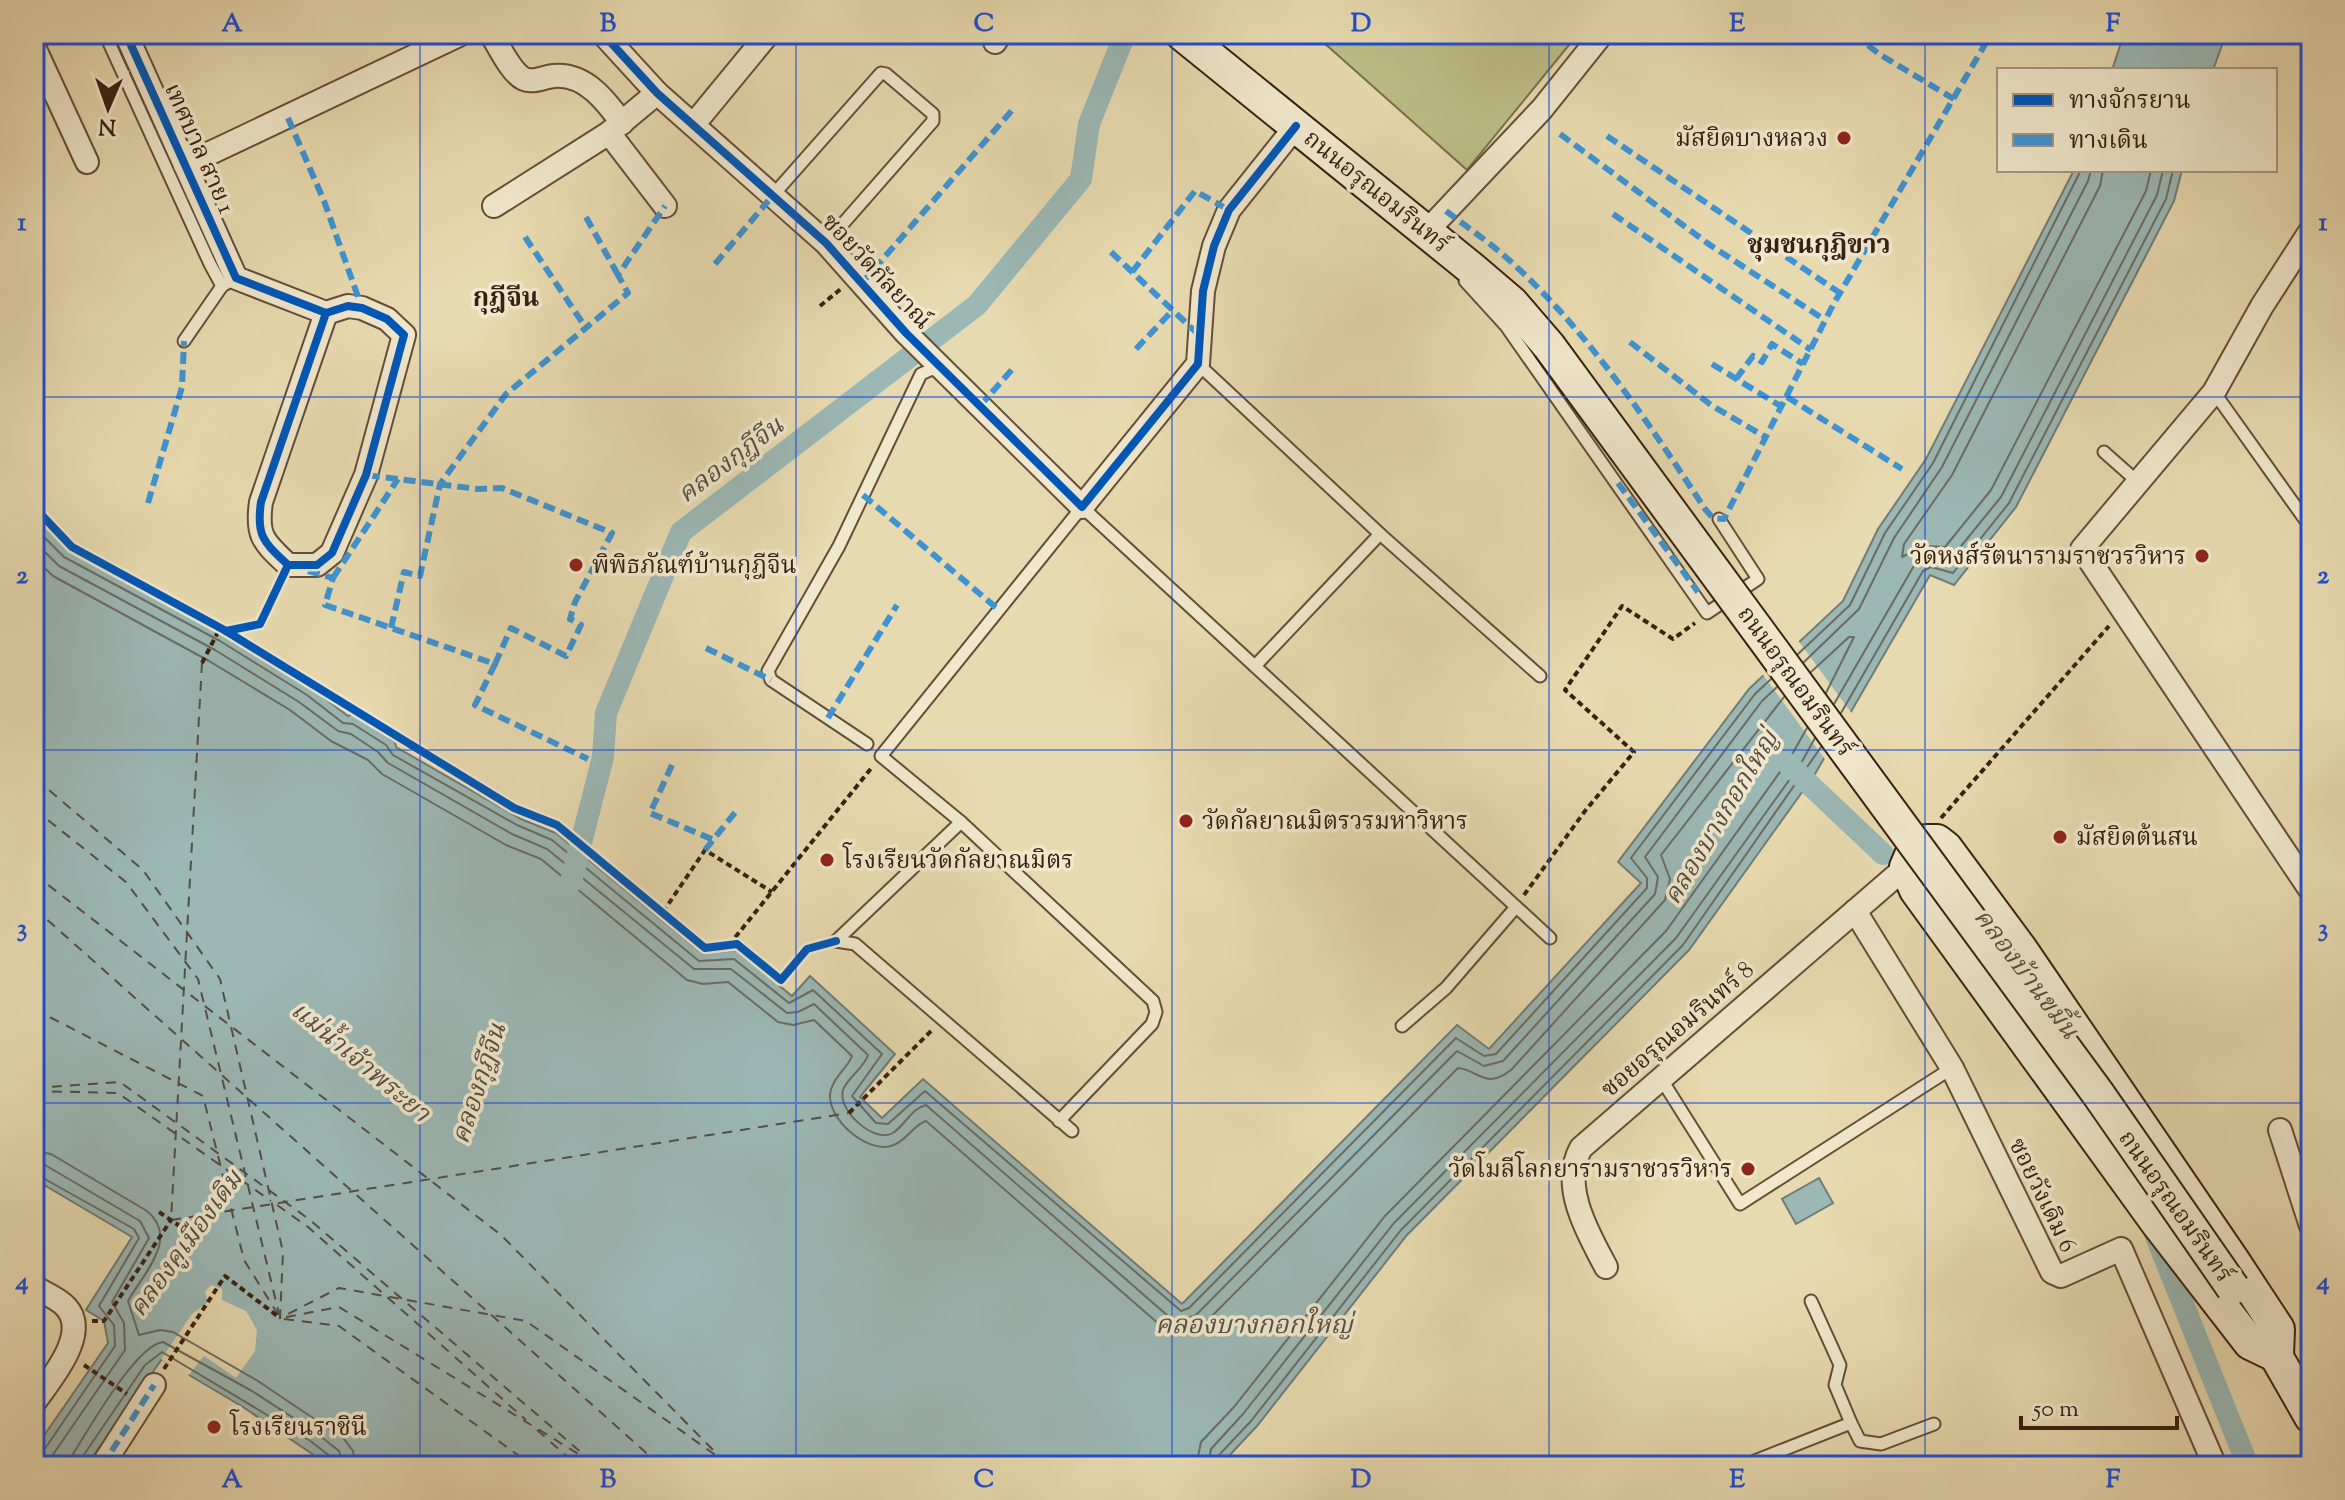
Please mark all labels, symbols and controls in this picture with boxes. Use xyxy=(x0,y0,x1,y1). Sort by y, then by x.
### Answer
text: A xyxy=(221,6,243,43)
text: B xyxy=(600,6,617,43)
text: C xyxy=(974,6,994,43)
text: D xyxy=(1351,6,1371,43)
text: E xyxy=(1729,6,1745,43)
text: F xyxy=(2106,6,2121,43)
north arrow xyxy=(68,68,148,148)
legend xyxy=(1997,68,2277,172)
street label: เทศบาล สาย 1 xyxy=(154,78,242,220)
text: ทางจักรยาน xyxy=(2069,85,2191,119)
text: N xyxy=(98,109,117,141)
street label: ถนนอรุณอมรินทร์ xyxy=(1295,122,1457,262)
place label: มัสยิดบางหลวง xyxy=(1675,123,1828,157)
text: ทางเดิน xyxy=(2069,125,2148,159)
marker: มัสยิดบางหลวง xyxy=(1835,129,1853,147)
text: 1 xyxy=(18,205,27,242)
text: 1 xyxy=(2319,205,2328,242)
street label: ซอยวัดกัลยาณ์ xyxy=(813,206,939,338)
district label: ชุมชนกุฎิขาว xyxy=(1747,228,1891,265)
district label: กุฎีจีน xyxy=(473,281,539,318)
water label: คลองกุฎีจีน xyxy=(671,408,793,513)
place label: วัดหงส์รัตนารามราชวรวิหาร xyxy=(1910,540,2186,575)
marker: วัดหงส์รัตนารามราชวรวิหาร xyxy=(2193,547,2211,565)
place label: พิพิธภัณฑ์บ้านกุฎีจีน xyxy=(592,549,797,584)
marker: พิพิธภัณฑ์บ้านกุฎีจีน xyxy=(567,556,585,574)
text: 2 xyxy=(16,558,29,595)
text: 2 xyxy=(2317,558,2330,595)
street label: ถนนอรุณอมรินทร์ xyxy=(1728,599,1862,765)
water label: คลองบางกอกใหญ่ xyxy=(1654,720,1791,912)
place label: วัดกัลยาณมิตรวรมหาวิหาร xyxy=(1202,806,1468,840)
marker: วัดกัลยาณมิตรวรมหาวิหาร xyxy=(1177,812,1195,830)
place label: มัสยิดต้นสน xyxy=(2076,822,2198,856)
marker: มัสยิดต้นสน xyxy=(2051,828,2069,846)
place label: โรงเรียนวัดกัลยาณมิตร xyxy=(842,842,1073,879)
marker: โรงเรียนวัดกัลยาณมิตร xyxy=(818,851,836,869)
water label: คลองบ้านขมิ้น xyxy=(1964,900,2089,1048)
text: 3 xyxy=(17,911,27,948)
text: 3 xyxy=(2318,911,2328,948)
street label: ซอยอรุณอมรินทร์ 8 xyxy=(1594,954,1762,1107)
water label: แม่น้ำเจ้าพระยา xyxy=(282,991,440,1133)
water label: คลองกุฎีจีน xyxy=(443,1018,518,1149)
street label: ถนนอรุณอมรินทร์ xyxy=(2109,1123,2241,1291)
street label: ซอยวังเดิม 6 xyxy=(1999,1133,2084,1259)
place label: วัดโมลีโลกยารามราชวรวิหาร xyxy=(1448,1151,1732,1188)
marker: วัดโมลีโลกยารามราชวรวิหาร xyxy=(1739,1160,1757,1178)
water label: คลองคูเมืองเดิม xyxy=(121,1163,253,1325)
text: 4 xyxy=(14,1264,29,1301)
text: 4 xyxy=(2315,1264,2330,1301)
water label: คลองบางกอกใหญ่ xyxy=(1155,1306,1357,1345)
scale bar xyxy=(2021,1380,2177,1430)
text: 50 m xyxy=(2031,1393,2079,1427)
place label: โรงเรียนราชินี xyxy=(229,1409,367,1446)
marker: โรงเรียนราชินี xyxy=(205,1418,223,1436)
text: A xyxy=(221,1462,243,1499)
text: B xyxy=(600,1462,617,1499)
text: C xyxy=(974,1462,994,1499)
text: D xyxy=(1351,1462,1371,1499)
text: E xyxy=(1729,1462,1745,1499)
text: F xyxy=(2106,1462,2121,1499)

